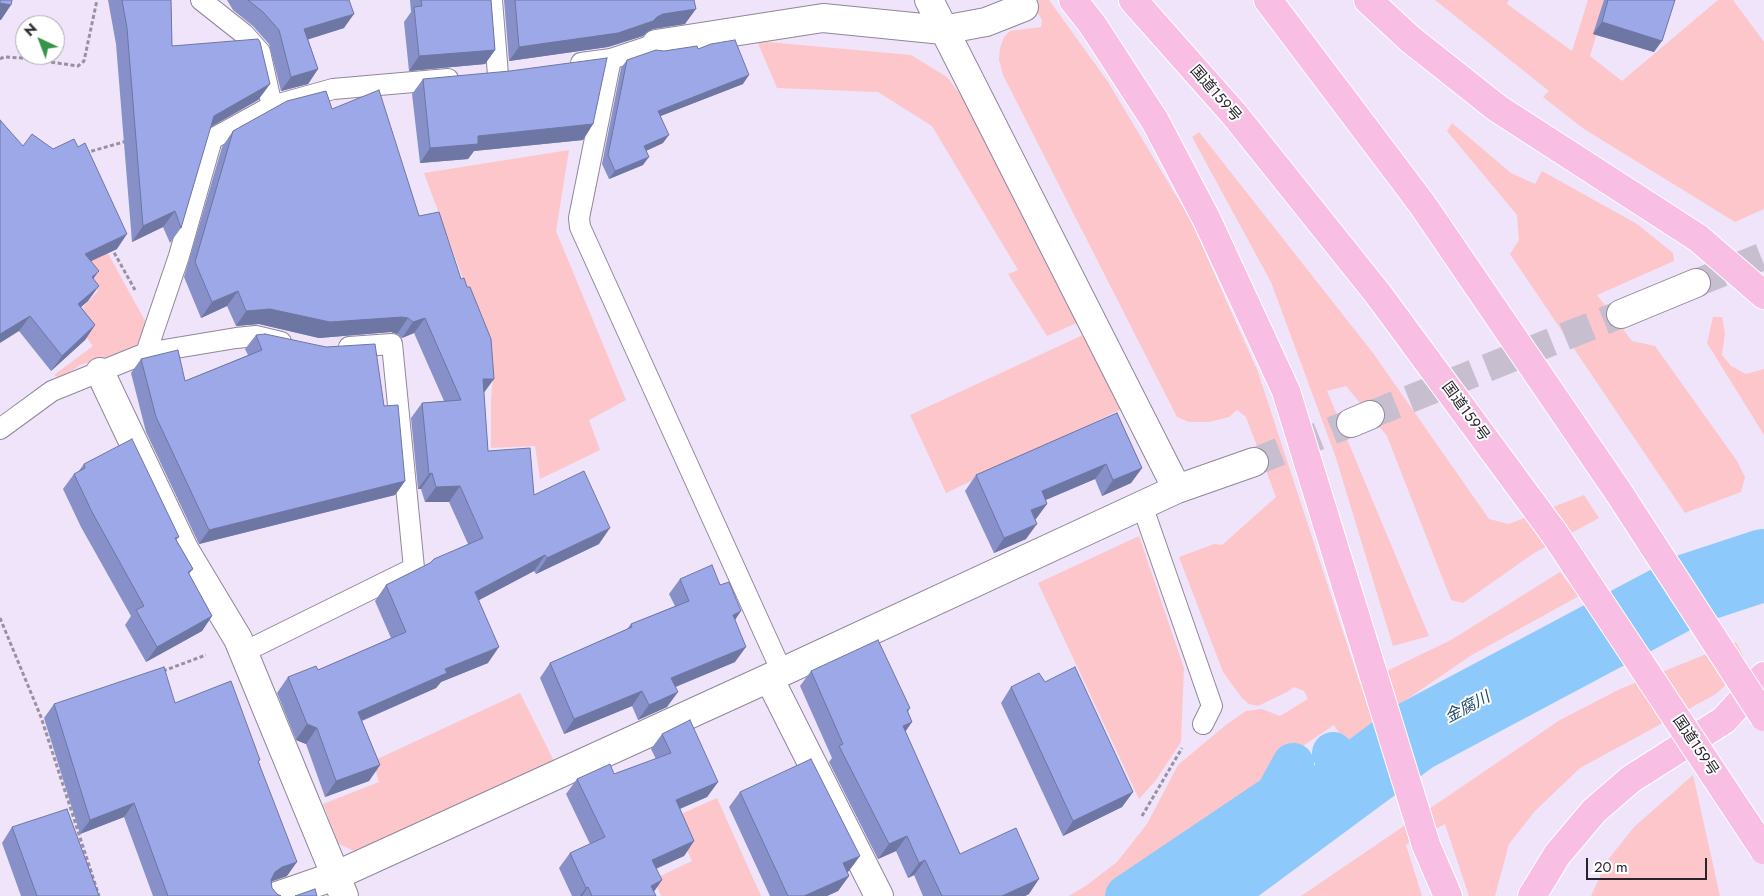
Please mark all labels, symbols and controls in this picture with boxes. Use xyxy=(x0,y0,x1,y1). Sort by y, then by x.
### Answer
north arrow xyxy=(15,15,65,65)
text: N xyxy=(20,19,41,41)
street label: 国道159号 xyxy=(1186,62,1244,126)
street label: 国道159号 xyxy=(1437,379,1493,445)
water label: 金腐川 xyxy=(1442,688,1494,728)
street label: 国道159号 xyxy=(1668,712,1722,780)
scale bar xyxy=(1589,848,1710,880)
text: 20 m xyxy=(1594,856,1628,878)

